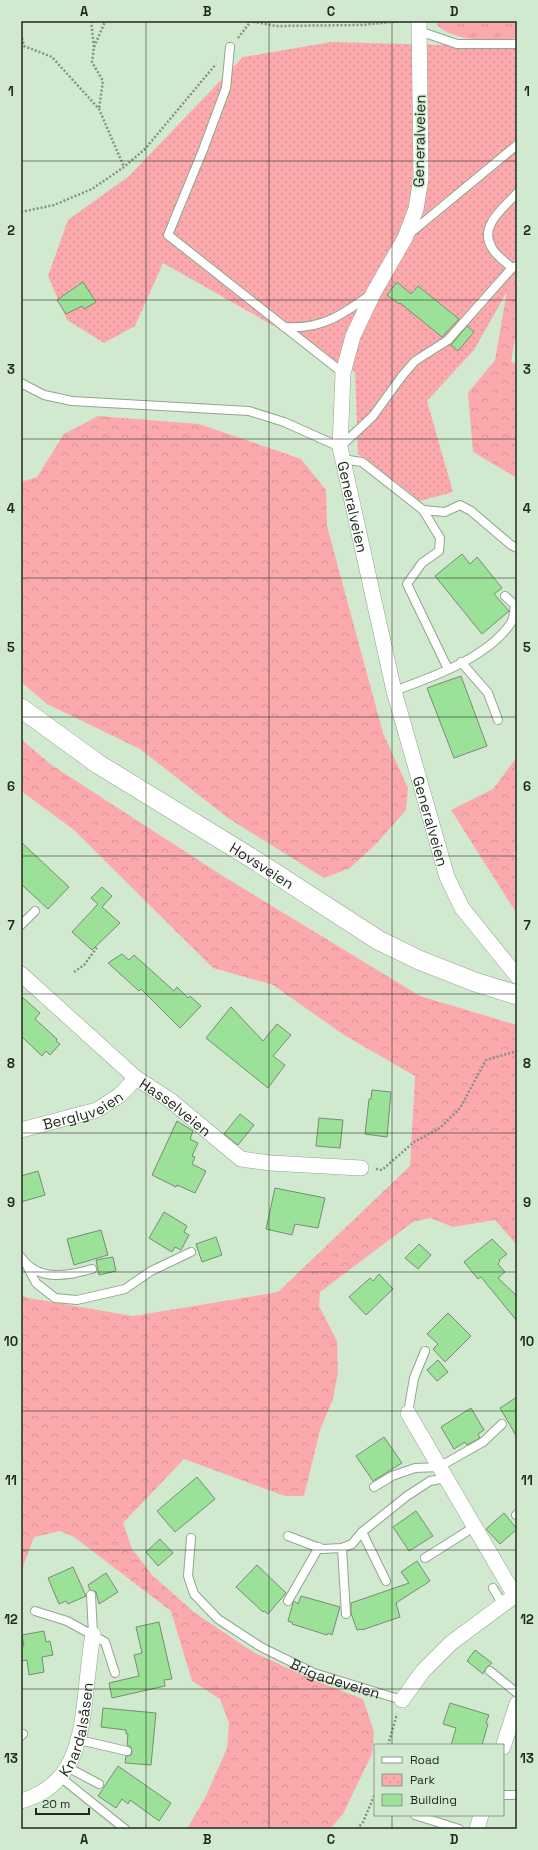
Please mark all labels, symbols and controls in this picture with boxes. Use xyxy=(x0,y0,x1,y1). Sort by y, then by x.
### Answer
text: A xyxy=(80,3,89,20)
text: B xyxy=(203,3,212,20)
text: C xyxy=(327,3,335,20)
text: D xyxy=(450,3,459,20)
text: 1 xyxy=(8,83,14,100)
text: 1 xyxy=(524,83,530,100)
street label: Generalveien xyxy=(409,94,429,188)
text: 2 xyxy=(7,222,15,239)
text: 2 xyxy=(523,222,531,239)
text: 3 xyxy=(7,361,15,378)
text: 3 xyxy=(523,361,531,378)
street label: Generalveien xyxy=(334,459,373,554)
text: 4 xyxy=(7,500,15,517)
text: 4 xyxy=(523,500,531,517)
text: 5 xyxy=(7,639,15,656)
text: 5 xyxy=(523,639,531,656)
street label: Generalveien xyxy=(409,774,453,868)
text: 6 xyxy=(7,778,15,795)
text: 6 xyxy=(523,778,531,795)
street label: Hovsveien xyxy=(226,838,298,893)
text: 7 xyxy=(7,917,15,934)
text: 7 xyxy=(523,917,531,934)
text: 8 xyxy=(7,1055,15,1072)
text: 8 xyxy=(523,1055,531,1072)
street label: Hasselveien xyxy=(136,1073,215,1140)
street label: Berglyveien xyxy=(40,1086,126,1133)
text: 9 xyxy=(7,1194,15,1211)
text: 9 xyxy=(523,1194,531,1211)
text: 10 xyxy=(4,1333,18,1350)
text: 10 xyxy=(520,1333,534,1350)
text: 11 xyxy=(5,1472,17,1489)
text: 11 xyxy=(521,1472,533,1489)
text: 12 xyxy=(4,1611,18,1628)
text: 12 xyxy=(520,1611,534,1628)
street label: Brigadeveien xyxy=(287,1653,383,1702)
street label: Knardalsåsen xyxy=(54,1681,96,1780)
legend xyxy=(374,1744,504,1816)
text: 13 xyxy=(4,1750,18,1767)
text: 13 xyxy=(520,1750,534,1767)
text: Road xyxy=(410,1752,439,1768)
text: Park xyxy=(410,1772,435,1788)
scale bar xyxy=(36,1790,89,1816)
text: Building xyxy=(410,1792,457,1808)
text: 20 m xyxy=(42,1796,70,1812)
text: A xyxy=(80,1831,89,1848)
text: B xyxy=(203,1831,212,1848)
text: C xyxy=(327,1831,335,1848)
text: D xyxy=(450,1831,459,1848)

